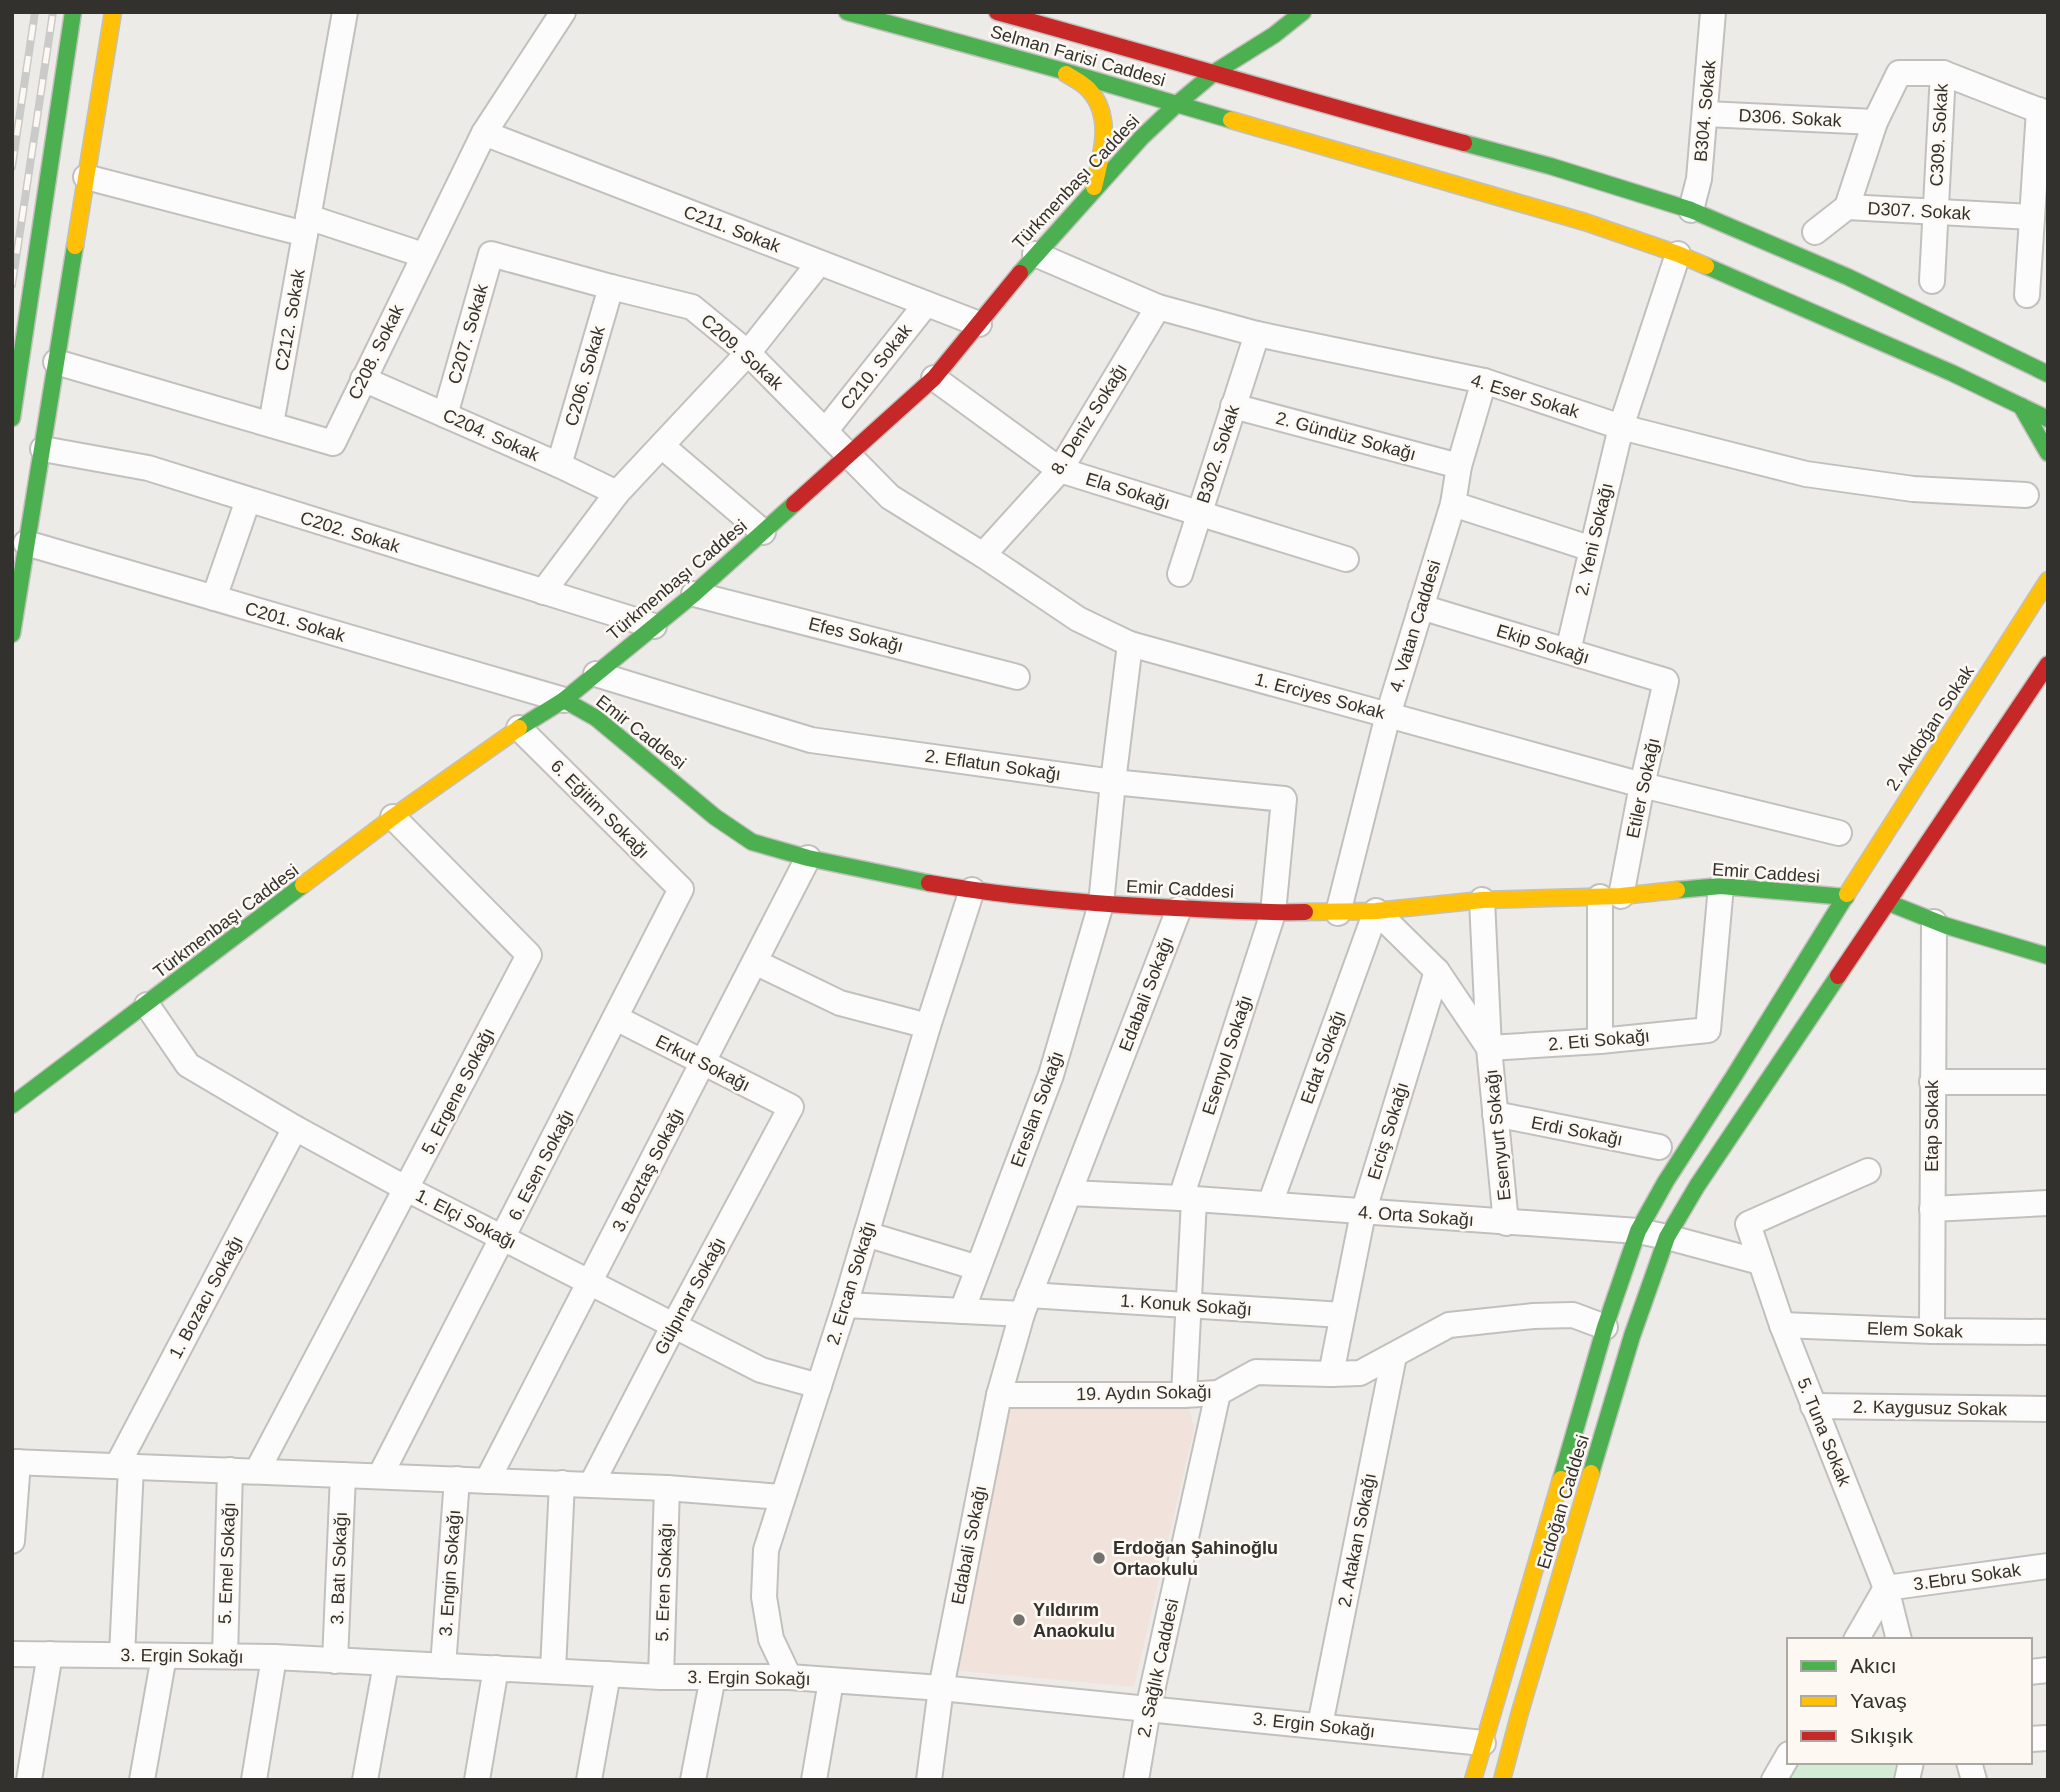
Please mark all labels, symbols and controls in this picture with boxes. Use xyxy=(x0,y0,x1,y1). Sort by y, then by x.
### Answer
street label: Selman Farisi Caddesi xyxy=(988,21,1168,91)
street label: B304. Sokak xyxy=(1691,58,1719,163)
street label: C309. Sokak xyxy=(1926,82,1952,187)
street label: D306. Sokak xyxy=(1738,105,1843,131)
street label: Türkmenbaşı Caddesi xyxy=(1009,111,1143,253)
street label: D307. Sokak xyxy=(1867,198,1972,224)
street label: C211. Sokak xyxy=(681,201,784,257)
street label: C212. Sokak xyxy=(271,267,309,372)
street label: C207. Sokak xyxy=(444,281,492,386)
street label: C208. Sokak xyxy=(344,300,408,403)
street label: C209. Sokak xyxy=(697,310,788,395)
street label: C210. Sokak xyxy=(836,319,916,414)
street label: C206. Sokak xyxy=(561,323,609,428)
street label: 8. Deniz Sokağı xyxy=(1047,360,1131,478)
street label: 4. Eser Sokak xyxy=(1468,370,1582,422)
street label: B302. Sokak xyxy=(1193,401,1244,506)
street label: C204. Sokak xyxy=(440,405,543,466)
street label: 2. Gündüz Sokağı xyxy=(1274,408,1418,464)
street label: Ela Sokağı xyxy=(1083,469,1173,513)
street label: 2. Yeni Sokağı xyxy=(1571,481,1617,597)
street label: C202. Sokak xyxy=(298,507,403,557)
street label: Türkmenbaşı Caddesi xyxy=(603,516,751,644)
street label: 4. Vatan Caddesi xyxy=(1385,558,1445,694)
street label: C201. Sokak xyxy=(243,598,348,646)
street label: Efes Sokağı xyxy=(806,614,906,656)
street label: Ekip Sokağı xyxy=(1494,620,1592,668)
street label: 2. Akdoğan Sokak xyxy=(1882,661,1978,794)
street label: 1. Erciyes Sokak xyxy=(1253,669,1388,723)
street label: Emir Caddesi xyxy=(592,691,690,773)
street label: Etiler Sokağı xyxy=(1623,736,1663,840)
street label: 2. Eflatun Sokağı xyxy=(924,746,1062,784)
street label: 6. Eğitim Sokağı xyxy=(547,756,653,862)
street label: Emir Caddesi xyxy=(1711,859,1821,887)
street label: Türkmenbaşı Caddesi xyxy=(150,860,302,982)
street label: Emir Caddesi xyxy=(1126,876,1234,902)
street label: Edabali Sokağı xyxy=(1115,934,1177,1054)
street label: Esenyol Sokağı xyxy=(1198,992,1256,1118)
street label: Edat Sokağı xyxy=(1297,1007,1349,1107)
street label: 5. Ergene Sokağı xyxy=(418,1024,498,1158)
street label: 2. Eti Sokağı xyxy=(1547,1026,1651,1054)
street label: Erkut Sokağı xyxy=(653,1031,753,1095)
street label: Ereslan Sokağı xyxy=(1007,1048,1067,1170)
street label: Esenyurt Sokağı xyxy=(1481,1068,1515,1202)
street label: Etap Sokak xyxy=(1922,1079,1942,1172)
street label: Erciş Sokağı xyxy=(1364,1080,1412,1182)
street label: 3. Boztaş Sokağı xyxy=(608,1105,688,1235)
street label: 6. Esen Sokağı xyxy=(504,1106,578,1224)
street label: Erdi Sokağı xyxy=(1529,1112,1625,1150)
street label: 1. Elçi Sokağı xyxy=(412,1185,520,1253)
street label: 4. Orta Sokağı xyxy=(1357,1202,1475,1230)
street label: 2. Ercan Sokağı xyxy=(823,1219,879,1347)
street label: 1. Bozacı Sokağı xyxy=(165,1232,247,1362)
street label: Gülpınar Sokağı xyxy=(651,1234,729,1358)
street label: 1. Konuk Sokağı xyxy=(1119,1290,1253,1320)
street label: Elem Sokak xyxy=(1867,1318,1964,1342)
street label: 5. Tuna Sokak xyxy=(1793,1375,1855,1490)
street label: 19. Aydın Sokağı xyxy=(1076,1382,1212,1404)
street label: 2. Kaygusuz Sokak xyxy=(1853,1397,2008,1419)
street label: Erdoğan Caddesi xyxy=(1533,1433,1593,1571)
street label: 2. Atakan Sokağı xyxy=(1334,1471,1380,1609)
street label: Edabali Sokağı xyxy=(948,1484,990,1606)
street label: 5. Emel Sokağı xyxy=(215,1502,239,1624)
street label: 3. Engin Sokağı xyxy=(436,1509,464,1637)
street label: 3. Batı Sokağı xyxy=(327,1511,351,1625)
street label: 5. Eren Sokağı xyxy=(652,1522,676,1642)
place label: Erdoğan Şahinoğlu Ortaokulu xyxy=(1113,1538,1278,1579)
marker: Erdoğan Şahinoğlu Ortaokulu xyxy=(1091,1550,1107,1566)
street label: 3.Ebru Sokak xyxy=(1912,1559,2023,1594)
street label: 2. Sağlık Caddesi xyxy=(1134,1597,1182,1739)
place label: Yıldırım Anaokulu xyxy=(1033,1600,1115,1641)
marker: Yıldırım Anaokulu xyxy=(1011,1612,1027,1628)
legend xyxy=(1787,1638,2032,1764)
street label: 3. Ergin Sokağı xyxy=(120,1645,244,1667)
text: Akıcı xyxy=(1850,1654,1897,1677)
street label: 3. Ergin Sokağı xyxy=(687,1667,811,1689)
text: Yavaş xyxy=(1850,1689,1907,1712)
street label: 3. Ergin Sokağı xyxy=(1252,1709,1376,1741)
text: Sıkışık xyxy=(1850,1724,1914,1747)

